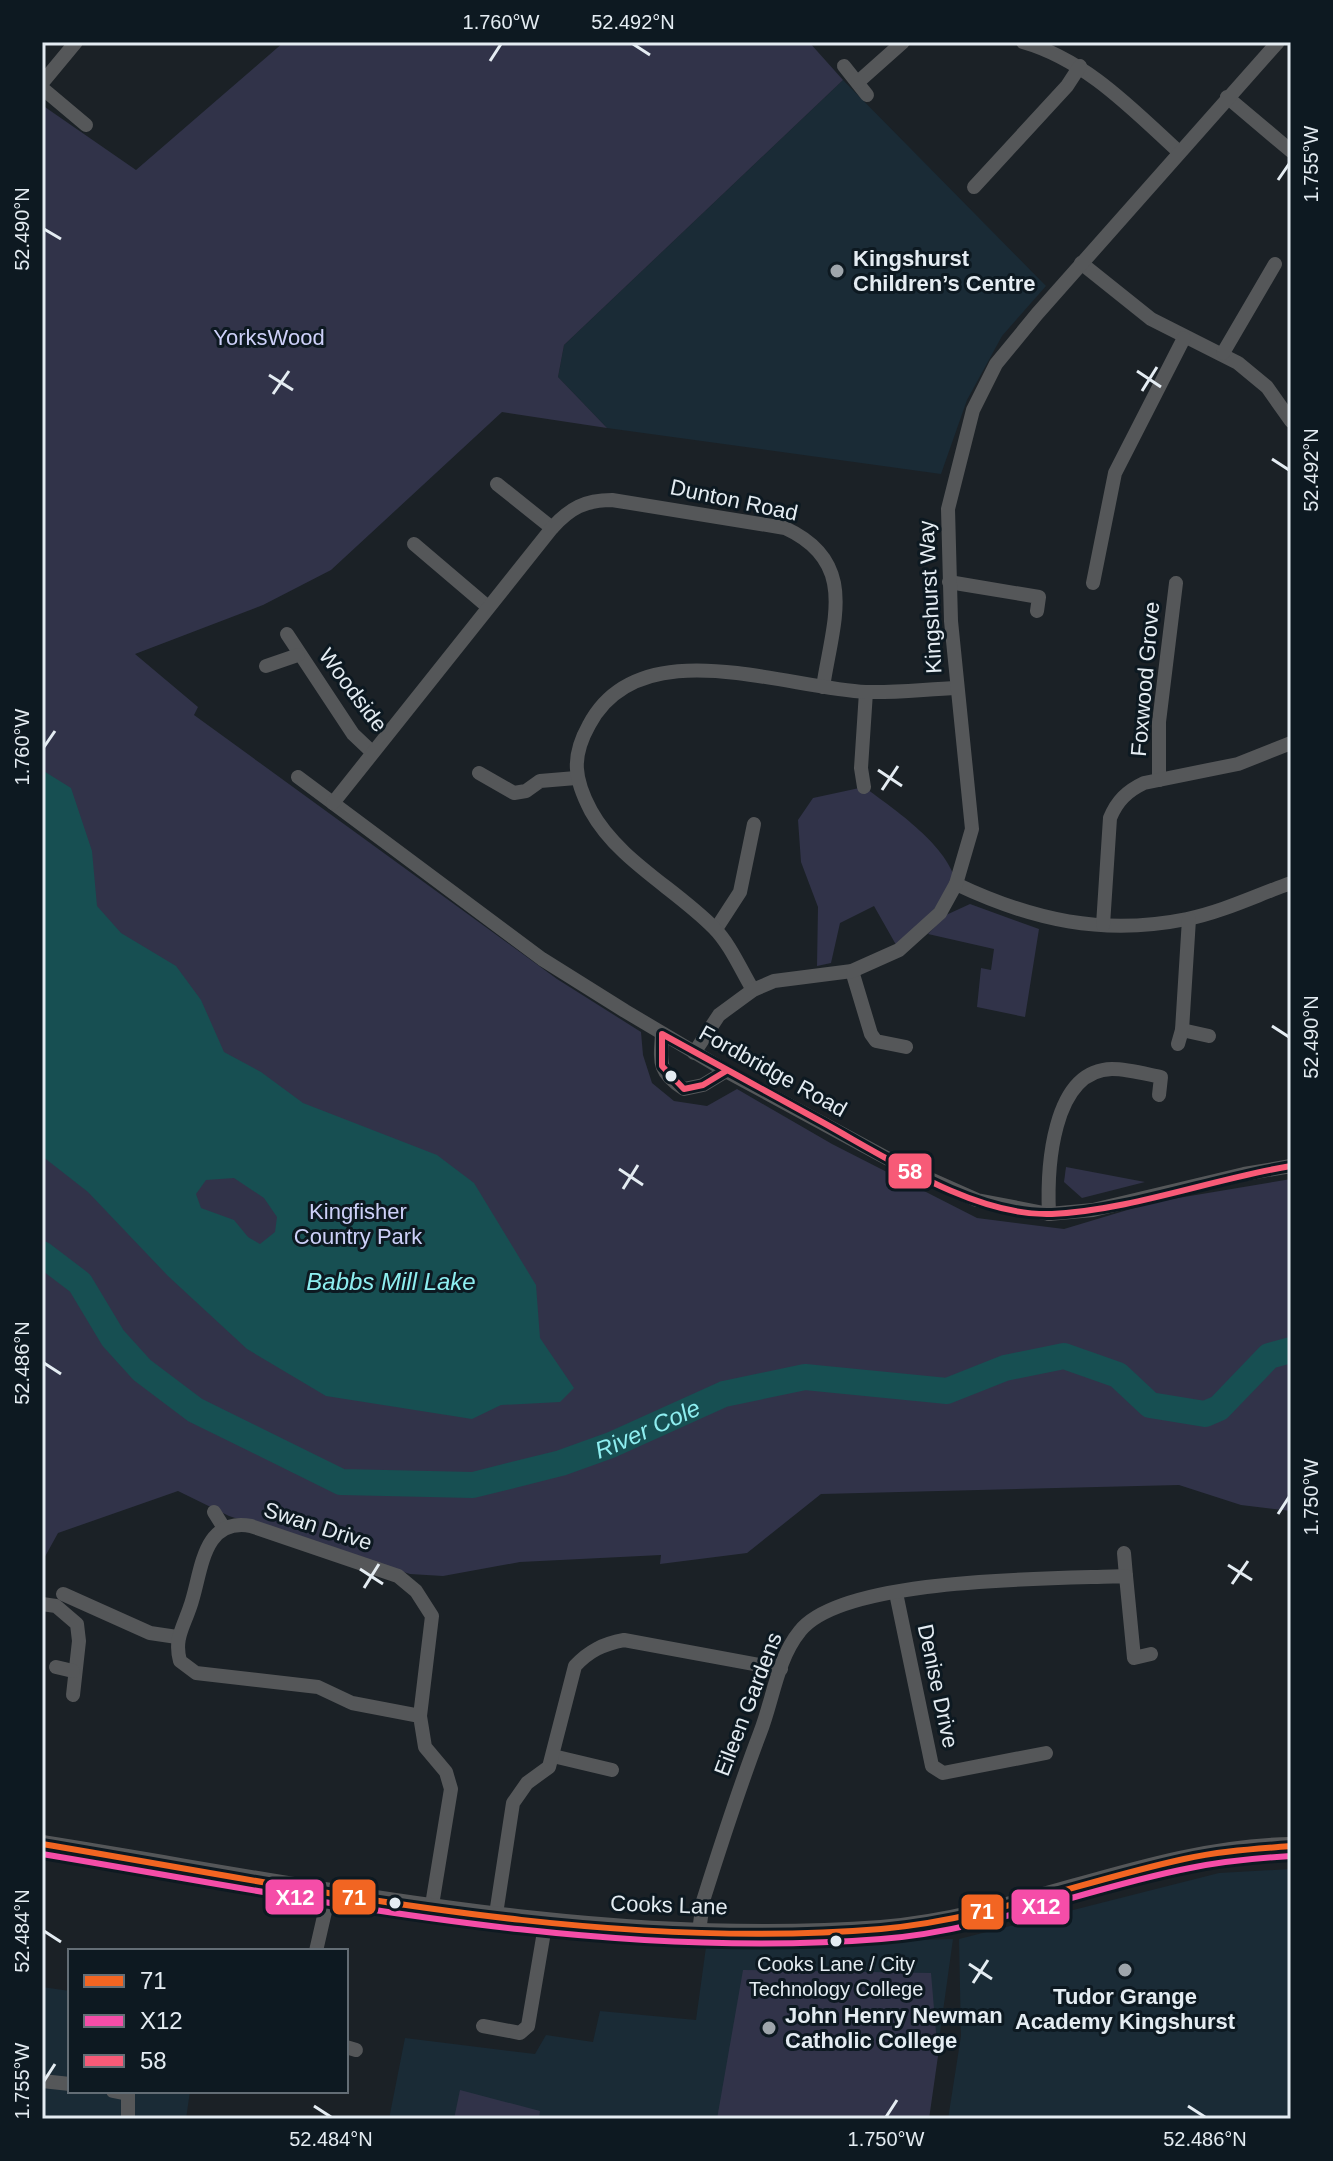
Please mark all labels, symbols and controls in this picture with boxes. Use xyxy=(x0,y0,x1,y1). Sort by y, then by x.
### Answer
text: 1.760°W xyxy=(463,11,540,33)
text: 52.492°N xyxy=(591,11,675,33)
text: 1.755°W xyxy=(1300,125,1322,202)
text: 52.490°N xyxy=(11,187,33,271)
place label: Kingshurst Children’s Centre xyxy=(853,246,1036,296)
marker: Kingshurst Children’s Centre xyxy=(828,262,846,280)
park label: YorksWood xyxy=(213,325,325,350)
text: 52.492°N xyxy=(1300,428,1322,512)
street label: Dunton Road xyxy=(668,474,800,526)
street label: Kingshurst Way xyxy=(914,520,946,674)
street label: Foxwood Grove xyxy=(1126,601,1164,757)
street label: Woodside xyxy=(314,644,392,736)
text: 1.760°W xyxy=(11,708,33,785)
text: 52.490°N xyxy=(1300,995,1322,1079)
street label: Fordbridge Road xyxy=(695,1020,851,1122)
unlabelled marker xyxy=(663,1068,679,1084)
line badge: 58 xyxy=(887,1152,933,1190)
text: 58 xyxy=(898,1159,922,1184)
park label: Kingfisher Country Park xyxy=(294,1199,423,1249)
water label: Babbs Mill Lake xyxy=(306,1268,476,1295)
text: 52.486°N xyxy=(11,1321,33,1405)
water label: River Cole xyxy=(591,1393,704,1463)
text: 1.750°W xyxy=(1300,1458,1322,1535)
street label: Swan Drive xyxy=(261,1497,375,1555)
street label: Denise Drive xyxy=(913,1622,963,1750)
street label: Eileen Gardens xyxy=(709,1629,787,1779)
line badge: X12 xyxy=(264,1878,325,1916)
line badge: 71 xyxy=(331,1878,377,1916)
text: X12 xyxy=(275,1885,315,1910)
text: 71 xyxy=(342,1885,366,1910)
line badge: X12 xyxy=(1010,1888,1071,1926)
text: 52.484°N xyxy=(11,1889,33,1973)
street label: Cooks Lane xyxy=(610,1890,728,1920)
line badge: 71 xyxy=(960,1893,1005,1931)
text: X12 xyxy=(1021,1894,1061,1919)
unlabelled marker xyxy=(387,1895,403,1911)
text: 71 xyxy=(970,1899,994,1924)
marker: Cooks Lane / City Technology College xyxy=(828,1933,844,1949)
legend xyxy=(68,1949,348,2093)
place label: Cooks Lane / City Technology College xyxy=(749,1953,923,2000)
marker: Tudor Grange Academy Kingshurst xyxy=(1116,1961,1134,1979)
text: 71 xyxy=(140,1967,167,1994)
place label: Tudor Grange Academy Kingshurst xyxy=(1015,1984,1236,2034)
place label: John Henry Newman Catholic College xyxy=(785,2003,1003,2053)
text: X12 xyxy=(140,2007,183,2034)
marker: John Henry Newman Catholic College xyxy=(760,2019,778,2037)
text: 1.755°W xyxy=(11,2042,33,2119)
text: 58 xyxy=(140,2047,167,2074)
text: 52.484°N xyxy=(289,2128,373,2150)
text: 1.750°W xyxy=(848,2128,925,2150)
text: 52.486°N xyxy=(1163,2128,1247,2150)

